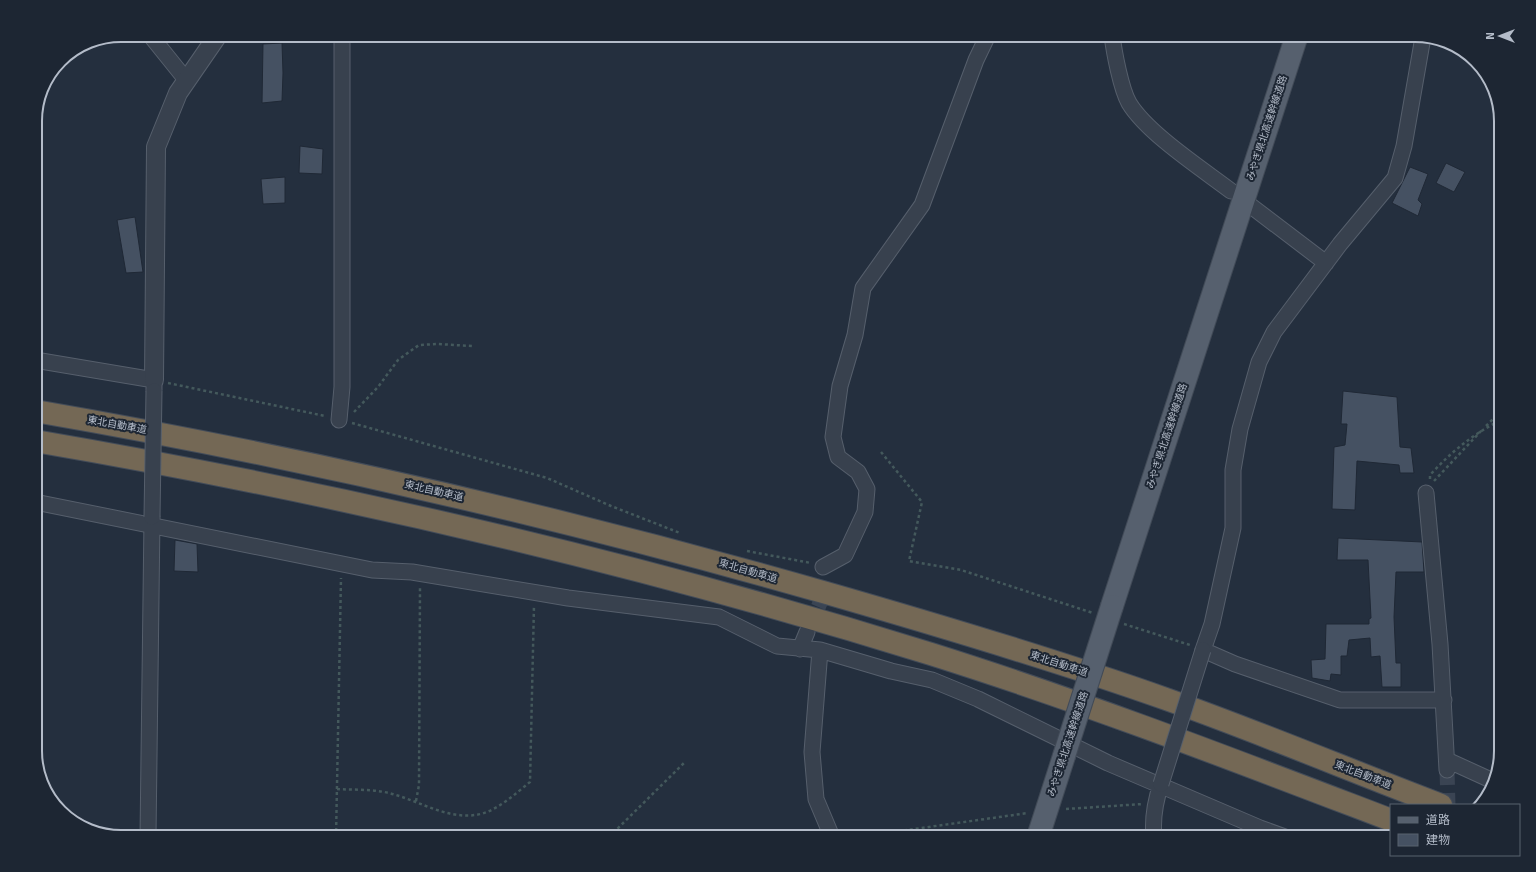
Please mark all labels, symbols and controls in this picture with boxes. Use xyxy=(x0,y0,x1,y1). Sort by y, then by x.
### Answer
north arrow xyxy=(1480,16,1520,56)
text: N xyxy=(1484,32,1497,40)
street label: みやぎ県北高速幹線道路 xyxy=(1244,74,1290,182)
street label: みやぎ県北高速幹線道路 xyxy=(1144,382,1190,490)
street label: 東北自動車道 xyxy=(86,414,148,436)
street label: 東北自動車道 xyxy=(403,478,465,504)
street label: 東北自動車道 xyxy=(718,557,778,585)
street label: 東北自動車道 xyxy=(1029,649,1089,679)
street label: みやぎ県北高速幹線道路 xyxy=(1045,690,1091,798)
street label: 東北自動車道 xyxy=(1333,759,1393,791)
legend xyxy=(1390,804,1520,856)
text: 道路 xyxy=(1426,813,1450,828)
text: 建物 xyxy=(1426,833,1450,848)

